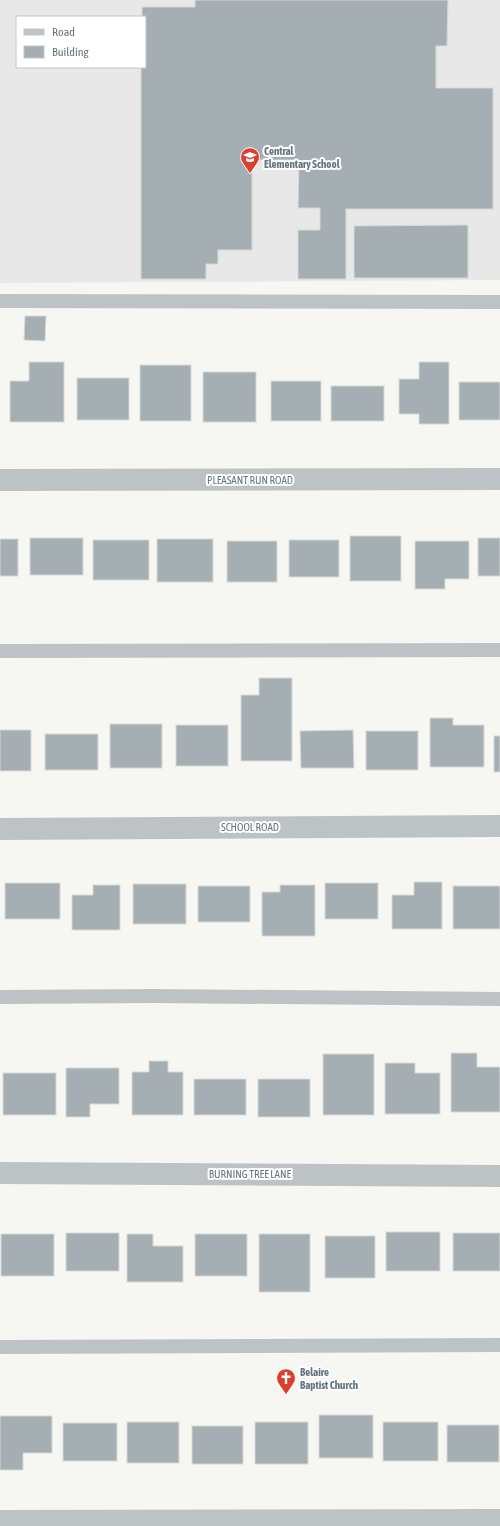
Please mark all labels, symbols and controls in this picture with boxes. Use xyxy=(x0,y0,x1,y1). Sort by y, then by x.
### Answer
legend xyxy=(16,16,146,68)
text: Road xyxy=(52,25,75,39)
text: Building xyxy=(52,45,90,59)
place label: Central Elementary School xyxy=(264,145,341,170)
school or university icon: Central Elementary School xyxy=(239,146,261,174)
street label: PLEASANT RUN ROAD xyxy=(207,474,293,486)
street label: SCHOOL ROAD xyxy=(221,821,279,833)
street label: BURNING TREE LANE xyxy=(209,1168,291,1180)
place label: Belaire Baptist Church xyxy=(300,1366,358,1391)
church icon: Belaire Baptist Church xyxy=(275,1367,297,1395)

